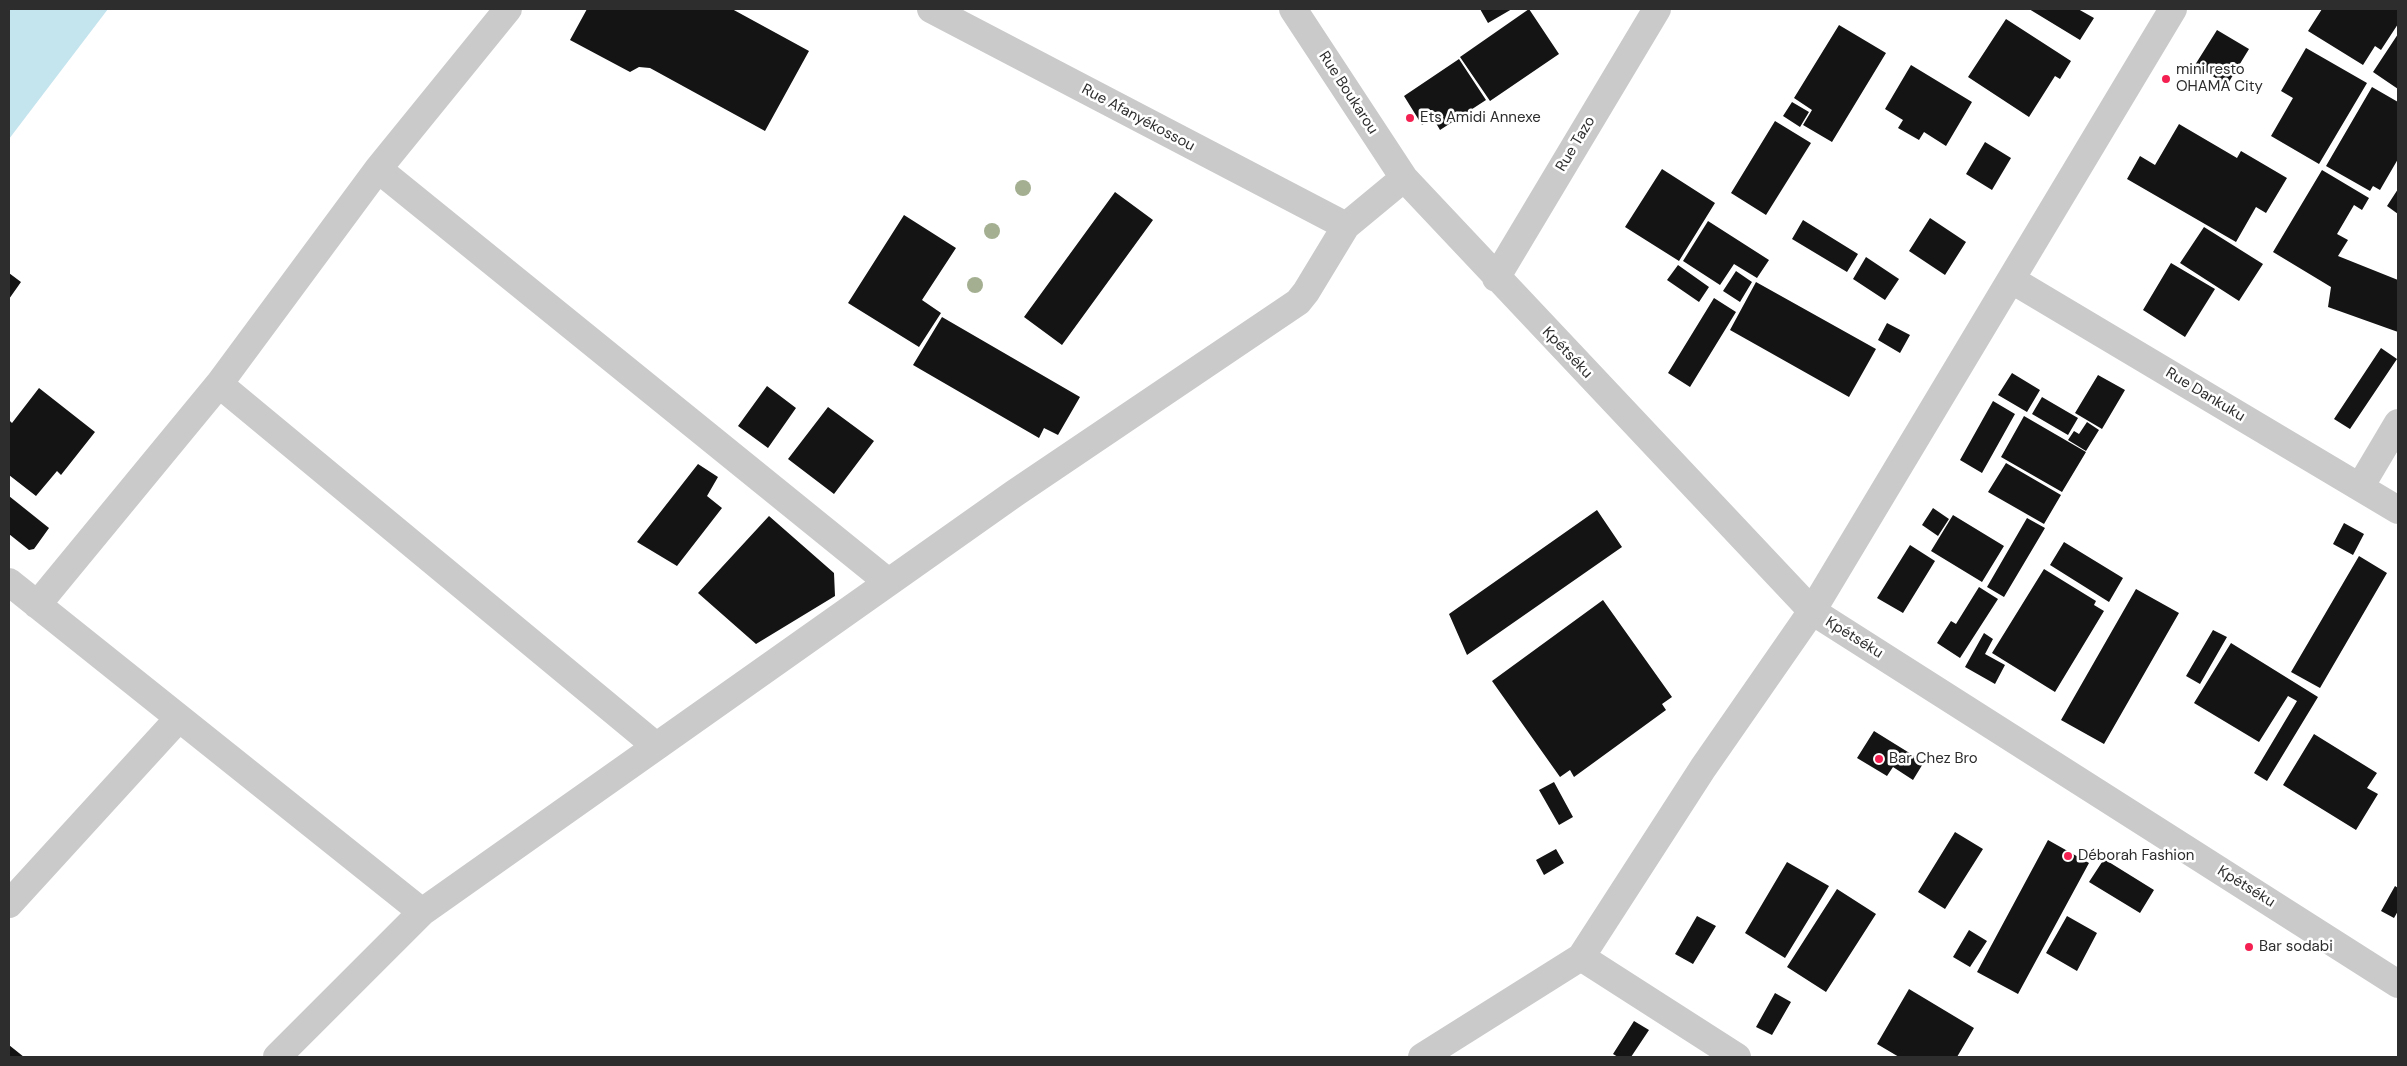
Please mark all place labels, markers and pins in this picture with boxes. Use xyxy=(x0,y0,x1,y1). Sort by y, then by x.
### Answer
place label: mini resto OHAMA City xyxy=(2176,61,2263,96)
marker: mini resto OHAMA City xyxy=(2160,73,2172,85)
place label: Ets Amidi Annexe xyxy=(1420,109,1541,127)
marker: Ets Amidi Annexe xyxy=(1404,112,1416,124)
place label: Bar Chez Bro xyxy=(1889,750,1978,768)
marker: Bar Chez Bro xyxy=(1873,753,1885,765)
place label: Déborah Fashion xyxy=(2078,847,2194,865)
marker: Déborah Fashion xyxy=(2062,850,2074,862)
place label: Bar sodabi xyxy=(2259,938,2333,956)
marker: Bar sodabi xyxy=(2243,941,2255,953)

